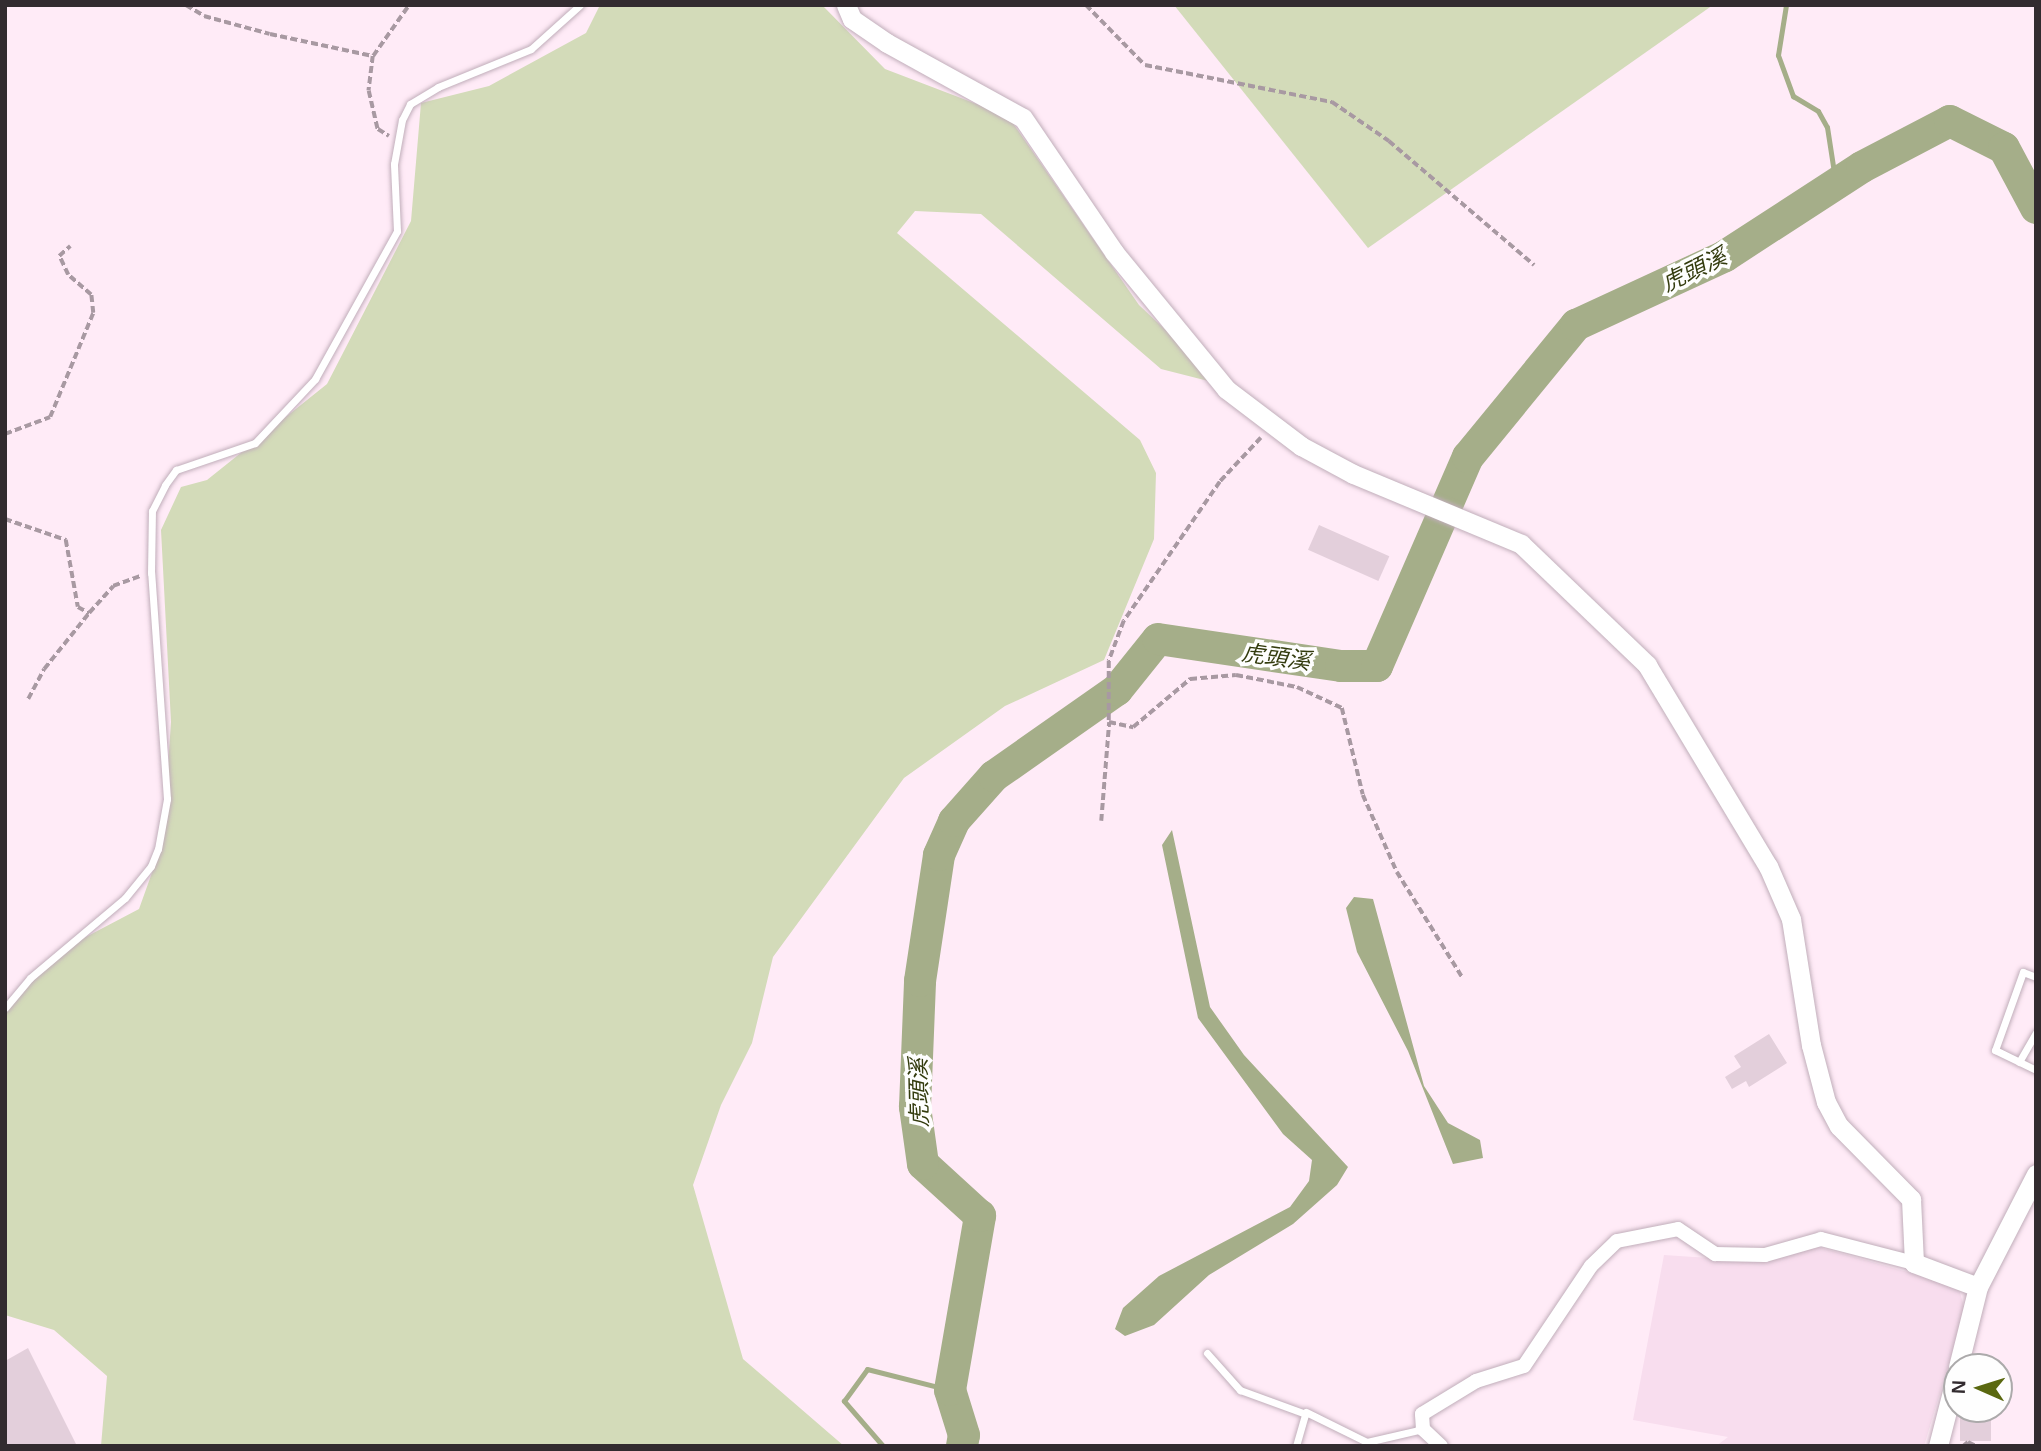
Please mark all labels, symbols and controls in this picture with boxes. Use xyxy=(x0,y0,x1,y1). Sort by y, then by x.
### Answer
water label: 虎頭溪 xyxy=(1657,242,1731,298)
water label: 虎頭溪 xyxy=(1240,639,1312,675)
water label: 虎頭溪 xyxy=(905,1058,933,1128)
north arrow xyxy=(1943,1353,2013,1423)
text: N xyxy=(1948,1380,1969,1394)

